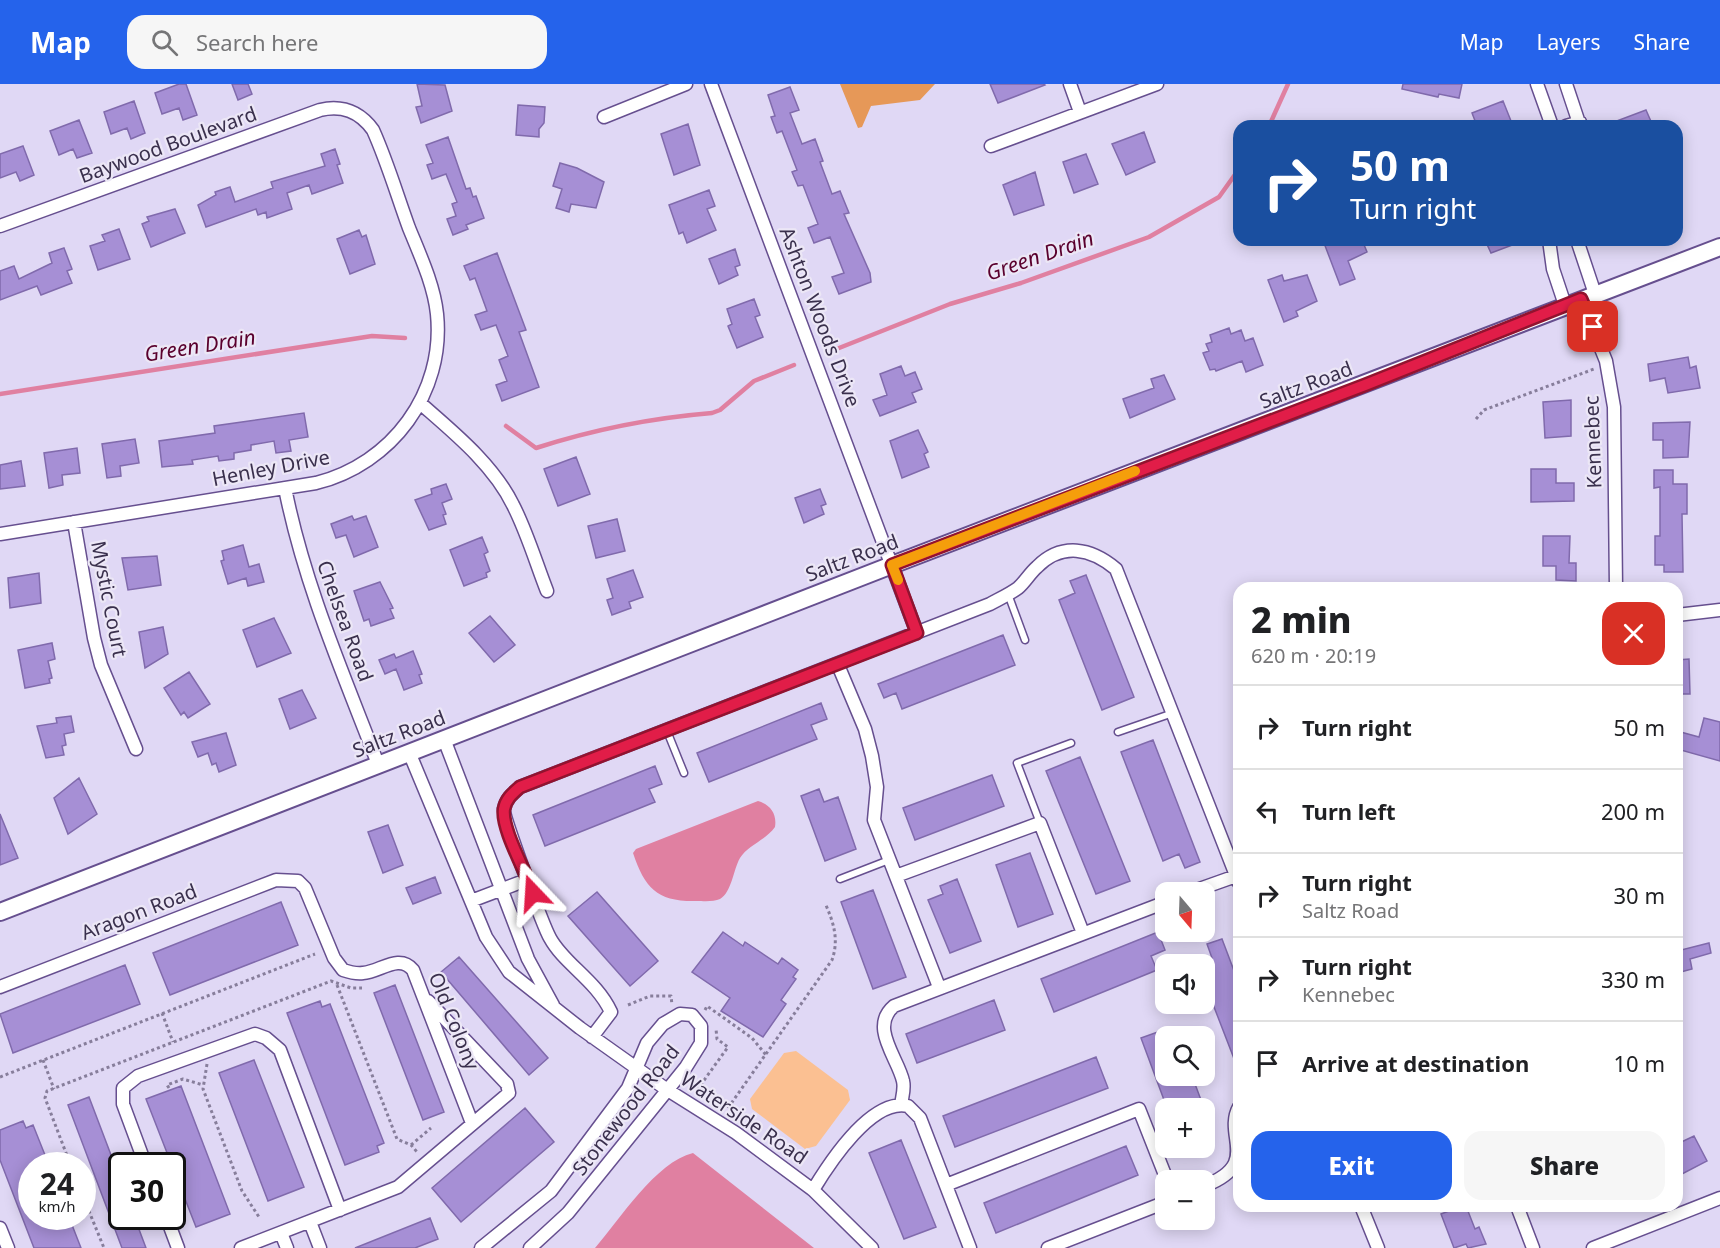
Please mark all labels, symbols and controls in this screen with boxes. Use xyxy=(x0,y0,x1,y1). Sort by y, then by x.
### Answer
search box xyxy=(127,15,547,69)
text: Map xyxy=(30,23,91,61)
icon: search xyxy=(148,26,181,59)
text: Search here xyxy=(196,27,318,57)
text: Map xyxy=(1460,28,1504,56)
text: Layers xyxy=(1537,28,1601,56)
text: Share xyxy=(1634,28,1690,56)
street label: Baywood Boulevard xyxy=(75,100,260,189)
text: 50 m xyxy=(1350,136,1450,193)
icon: right xyxy=(1251,144,1329,222)
text: Turn right xyxy=(1350,190,1476,227)
street label: Ashton Woods Drive xyxy=(774,223,867,411)
water label: Green Drain xyxy=(982,224,1097,287)
pin xyxy=(1567,301,1618,352)
icon: arrive xyxy=(1576,310,1609,343)
water label: Green Drain xyxy=(142,322,257,368)
street label: Saltz Road xyxy=(1256,355,1356,415)
street label: Kennebec xyxy=(1577,395,1608,489)
street label: Henley Drive xyxy=(210,443,332,492)
street label: Saltz Road xyxy=(802,528,902,588)
street label: Mystic Court xyxy=(85,539,134,659)
street label: Chelsea Road xyxy=(311,557,380,685)
text: 2 min xyxy=(1251,595,1352,644)
button: close xyxy=(1602,602,1665,665)
text: 620 m · 20:19 xyxy=(1251,642,1376,669)
street label: Saltz Road xyxy=(349,704,449,764)
icon: right xyxy=(1251,711,1284,744)
text: Turn right xyxy=(1302,712,1412,742)
text: 50 m xyxy=(1614,712,1665,742)
icon: left xyxy=(1251,795,1284,828)
text: Turn left xyxy=(1302,796,1396,826)
text: 200 m xyxy=(1601,796,1665,826)
position arrow xyxy=(501,861,565,925)
text: Turn right xyxy=(1302,867,1412,897)
street label: Aragon Road xyxy=(77,877,201,946)
icon: right xyxy=(1251,879,1284,912)
text: 30 m xyxy=(1614,880,1665,910)
north arrow xyxy=(1155,882,1215,942)
map controls xyxy=(1155,882,1215,1230)
text: Saltz Road xyxy=(1302,897,1399,924)
text: Turn right xyxy=(1302,951,1412,981)
button: sound xyxy=(1155,954,1215,1014)
icon: right xyxy=(1251,963,1284,996)
text: 330 m xyxy=(1601,964,1665,994)
street label: Old Colony xyxy=(423,968,487,1074)
text: Kennebec xyxy=(1302,981,1395,1008)
button: search xyxy=(1155,1026,1215,1086)
street label: Stonewood Road xyxy=(566,1039,685,1181)
icon: arrive xyxy=(1251,1047,1284,1080)
text: Arrive at destination xyxy=(1302,1048,1529,1078)
text: 10 m xyxy=(1614,1048,1665,1078)
street label: Waterside Road xyxy=(675,1065,813,1170)
button: + xyxy=(1155,1098,1215,1158)
button: Exit xyxy=(1251,1131,1452,1200)
button: Share xyxy=(1464,1131,1665,1200)
speed limit sign: 30 xyxy=(108,1152,186,1230)
text: 24 xyxy=(40,1163,74,1204)
button: − xyxy=(1155,1170,1215,1230)
text: km/h xyxy=(39,1196,75,1216)

